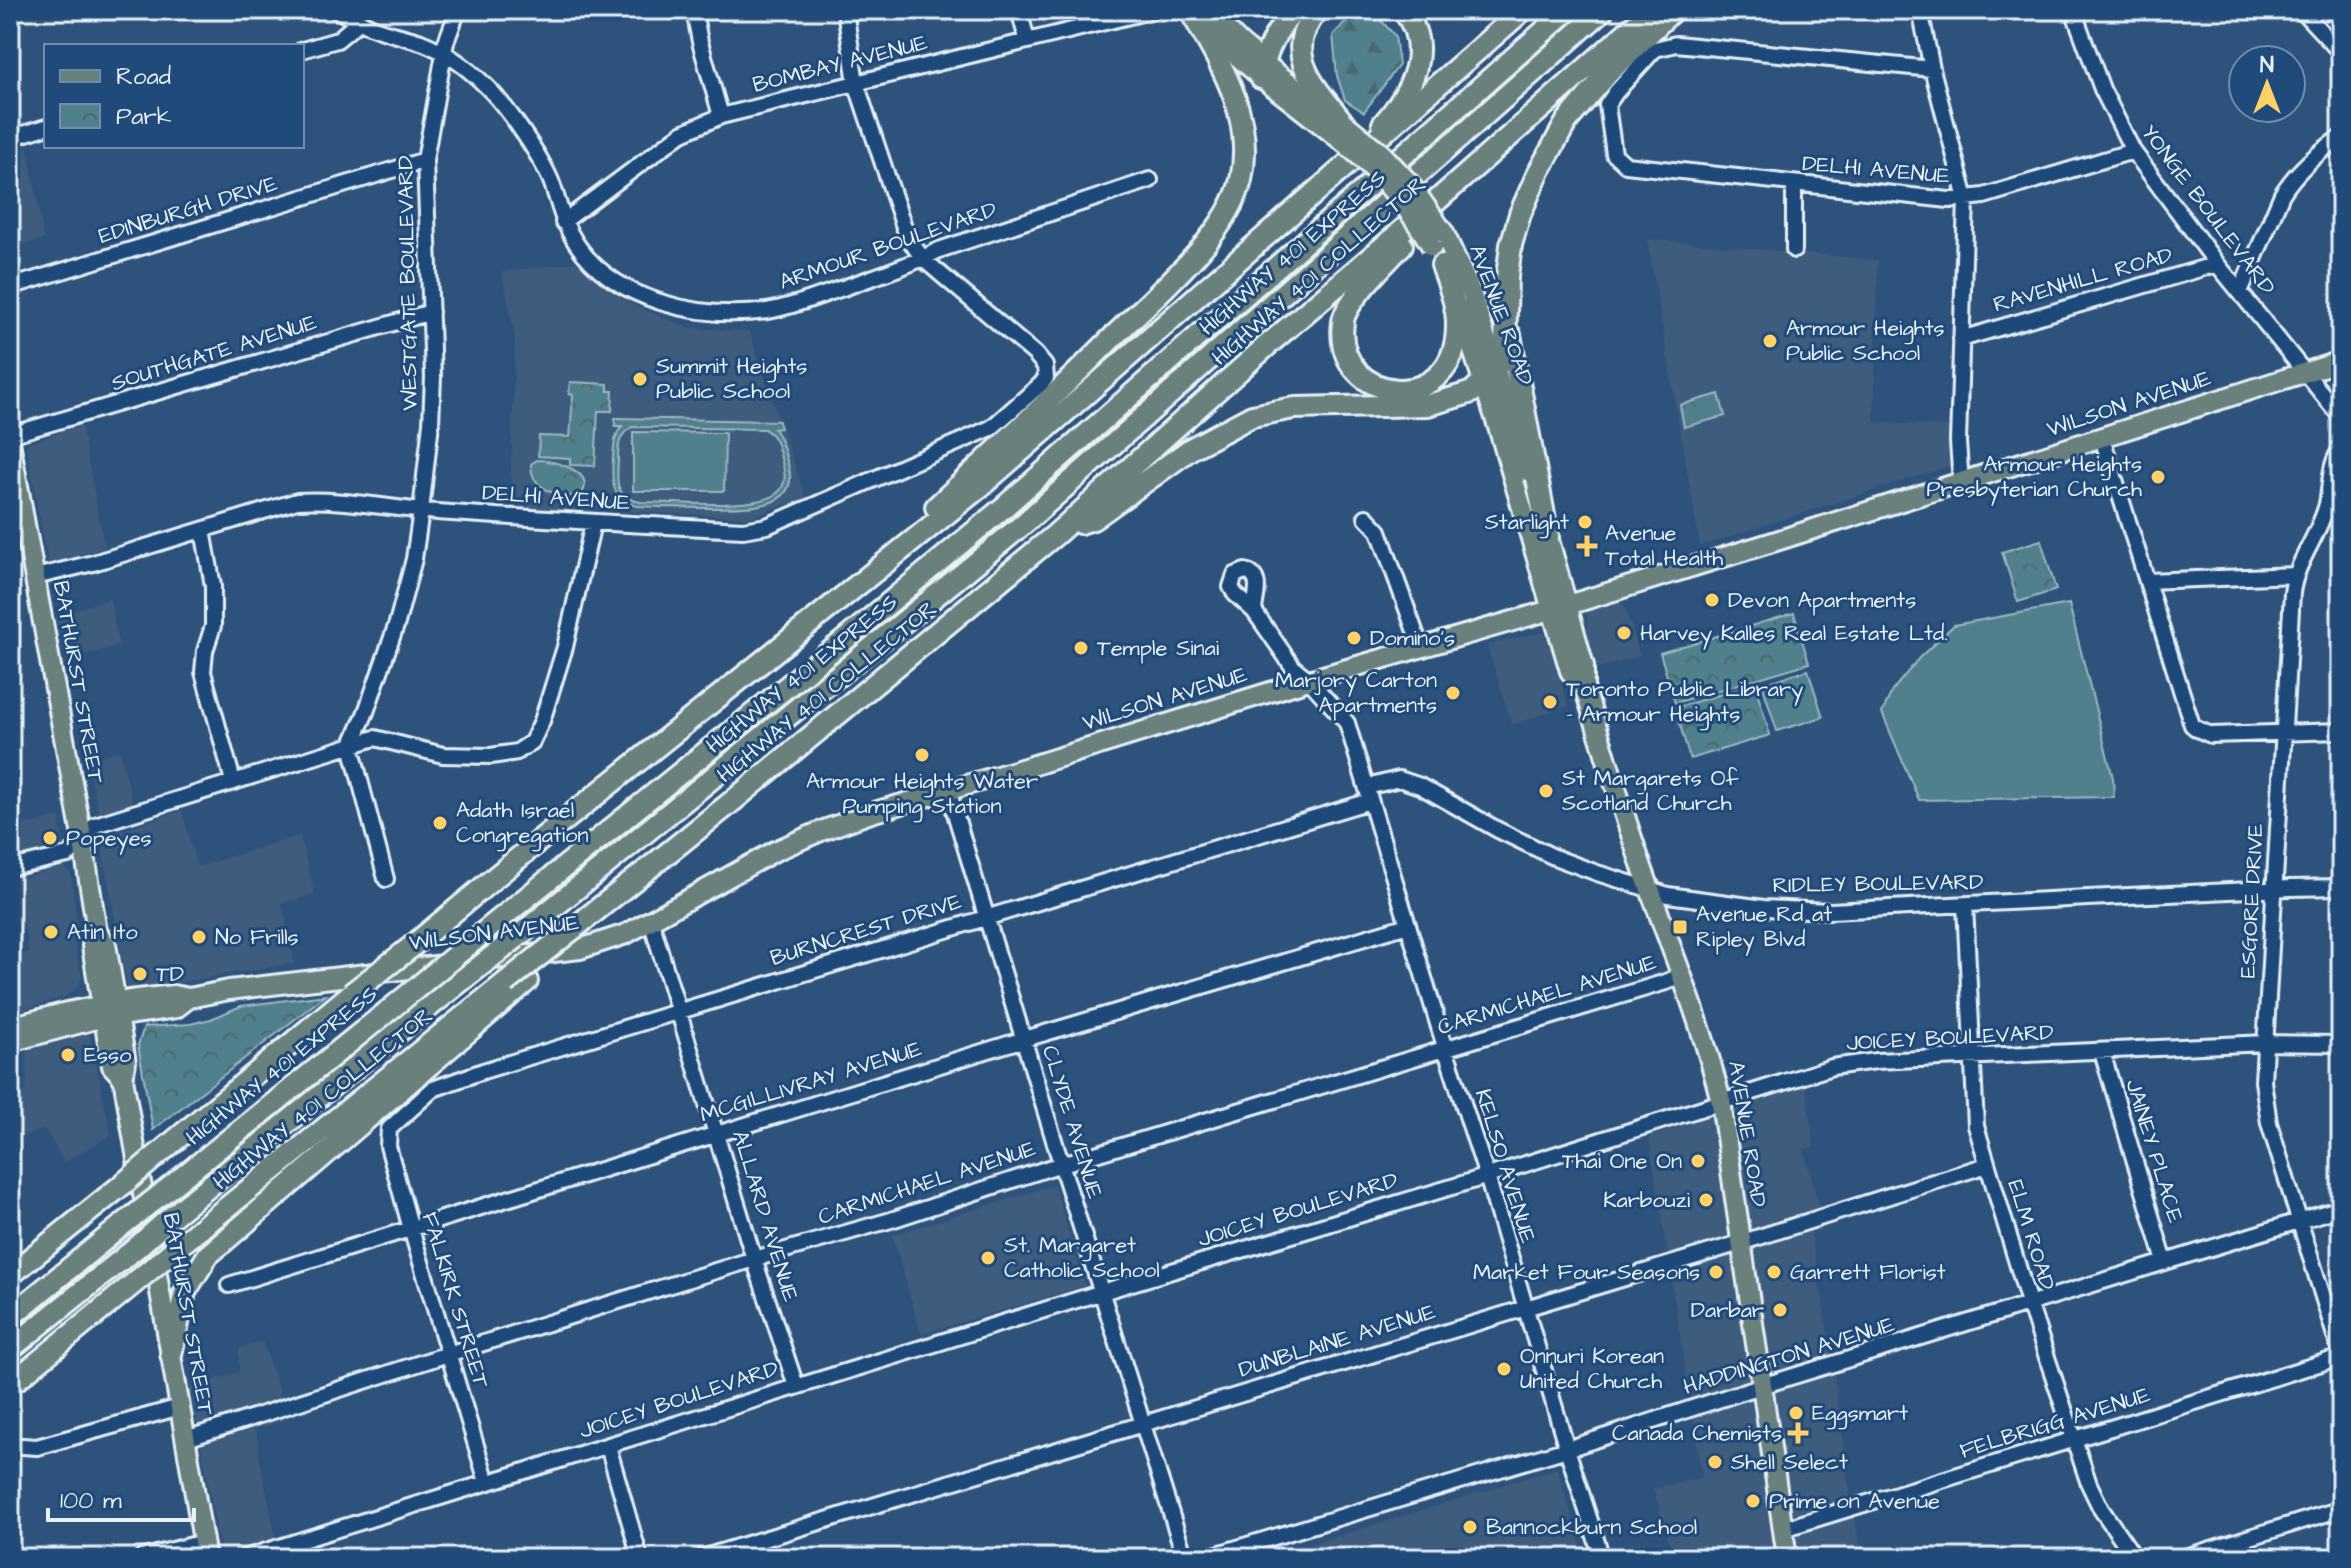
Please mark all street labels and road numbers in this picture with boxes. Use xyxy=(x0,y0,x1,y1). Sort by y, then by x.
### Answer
street label: BOMBAY AVENUE xyxy=(749,27,931,101)
street label: YONGE BOULEVARD xyxy=(2134,118,2282,302)
street label: DELHI AVENUE xyxy=(1801,148,1951,192)
street label: WESTGATE BOULEVARD xyxy=(390,155,426,411)
street label: HIGHWAY 401 EXPRESS xyxy=(1193,163,1393,343)
street label: EDINBURGH DRIVE xyxy=(95,168,281,252)
street label: HIGHWAY 401 COLLECTOR xyxy=(1205,169,1433,373)
street label: ARMOUR BOULEVARD xyxy=(775,194,1001,298)
street label: AVENUE ROAD xyxy=(1461,240,1541,390)
street label: RAVENHILL ROAD xyxy=(1990,240,2176,320)
street label: SOUTHGATE AVENUE xyxy=(108,307,320,399)
street label: WILSON AVENUE xyxy=(2043,363,2215,445)
street label: DELHI AVENUE xyxy=(481,477,631,519)
street label: BATHURST STREET xyxy=(45,578,111,786)
street label: HIGHWAY 401 EXPRESS xyxy=(700,587,904,761)
street label: HIGHWAY 401 COLLECTOR xyxy=(711,594,943,790)
street label: WILSON AVENUE xyxy=(1079,659,1251,739)
street label: ESGORE DRIVE xyxy=(2232,823,2272,979)
street label: RIDLEY BOULEVARD xyxy=(1772,867,1984,901)
street label: BURNCREST DRIVE xyxy=(767,886,965,974)
street label: WILSON AVENUE xyxy=(407,907,581,959)
street label: CARMICHAEL AVENUE xyxy=(1434,947,1660,1043)
street label: HIGHWAY 401 EXPRESS xyxy=(180,979,384,1153)
street label: HIGHWAY 401 COLLECTOR xyxy=(207,1001,439,1197)
street label: JOICEY BOULEVARD xyxy=(1845,1017,2055,1059)
street label: MCGILLIVRAY AVENUE xyxy=(696,1034,926,1130)
street label: CLYDE AVENUE xyxy=(1034,1042,1110,1202)
street label: AVENUE ROAD xyxy=(1720,1059,1774,1209)
street label: JAINEY PLACE xyxy=(2117,1076,2191,1226)
street label: KELSO AVENUE xyxy=(1467,1085,1543,1247)
street label: ALLARD AVENUE xyxy=(724,1127,806,1305)
street label: CARMICHAEL AVENUE xyxy=(814,1133,1040,1233)
street label: JOICEY BOULEVARD xyxy=(1194,1165,1402,1255)
street label: ELM ROAD xyxy=(2000,1176,2062,1294)
street label: FALKIRK STREET xyxy=(414,1208,497,1392)
street label: BATHURST STREET xyxy=(155,1210,221,1418)
street label: DUNBLAINE AVENUE xyxy=(1235,1296,1439,1386)
street label: HADDINGTON AVENUE xyxy=(1680,1309,1898,1403)
street label: JOICEY BOULEVARD xyxy=(575,1353,783,1447)
street label: FELBRIGG AVENUE xyxy=(1956,1379,2154,1467)

